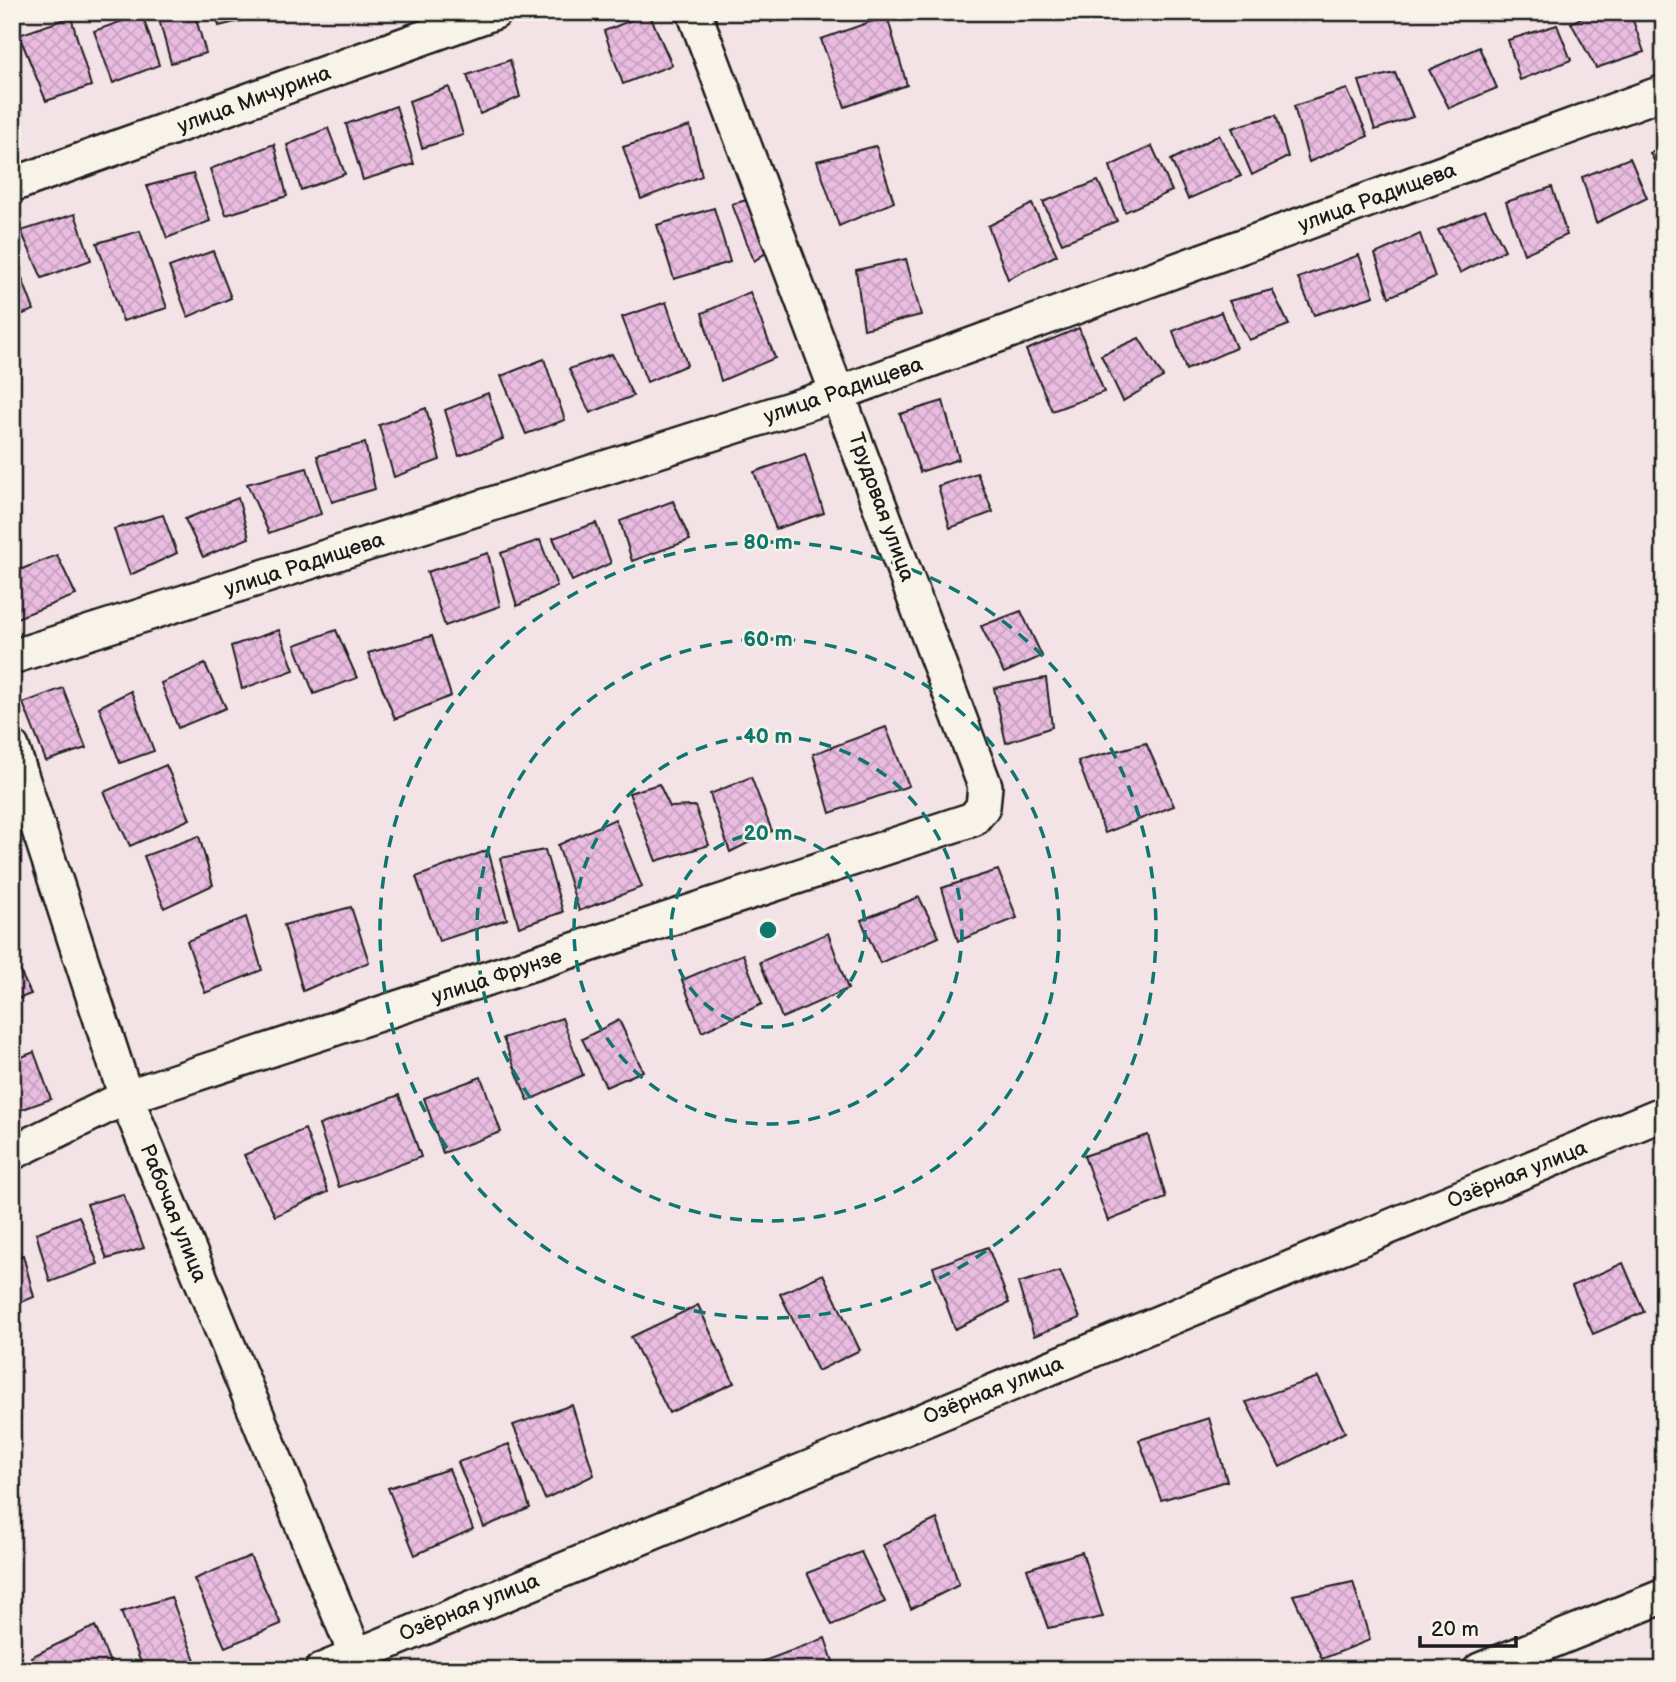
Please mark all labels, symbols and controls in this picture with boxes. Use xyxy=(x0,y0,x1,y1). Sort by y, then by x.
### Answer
street label: улица Мичурина xyxy=(174,60,335,139)
street label: улица Радищева xyxy=(1295,157,1460,238)
street label: улица Радищева xyxy=(760,351,926,429)
street label: Трудовая улица xyxy=(843,429,920,585)
street label: улица Радищева xyxy=(221,527,388,602)
text: 80 m xyxy=(743,530,793,555)
text: 60 m xyxy=(743,627,793,652)
text: 40 m xyxy=(743,724,793,749)
text: 20 m xyxy=(744,821,792,846)
centre of rings xyxy=(756,918,780,942)
street label: улица Фрунзе xyxy=(429,944,566,1009)
street label: Озёрная улица xyxy=(1444,1135,1591,1214)
street label: Рабочая улица xyxy=(134,1140,213,1286)
street label: Озёрная улица xyxy=(920,1351,1067,1430)
street label: Озёрная улица xyxy=(396,1568,543,1647)
scale bar xyxy=(1420,1605,1517,1649)
text: 20 m xyxy=(1431,1617,1479,1642)

